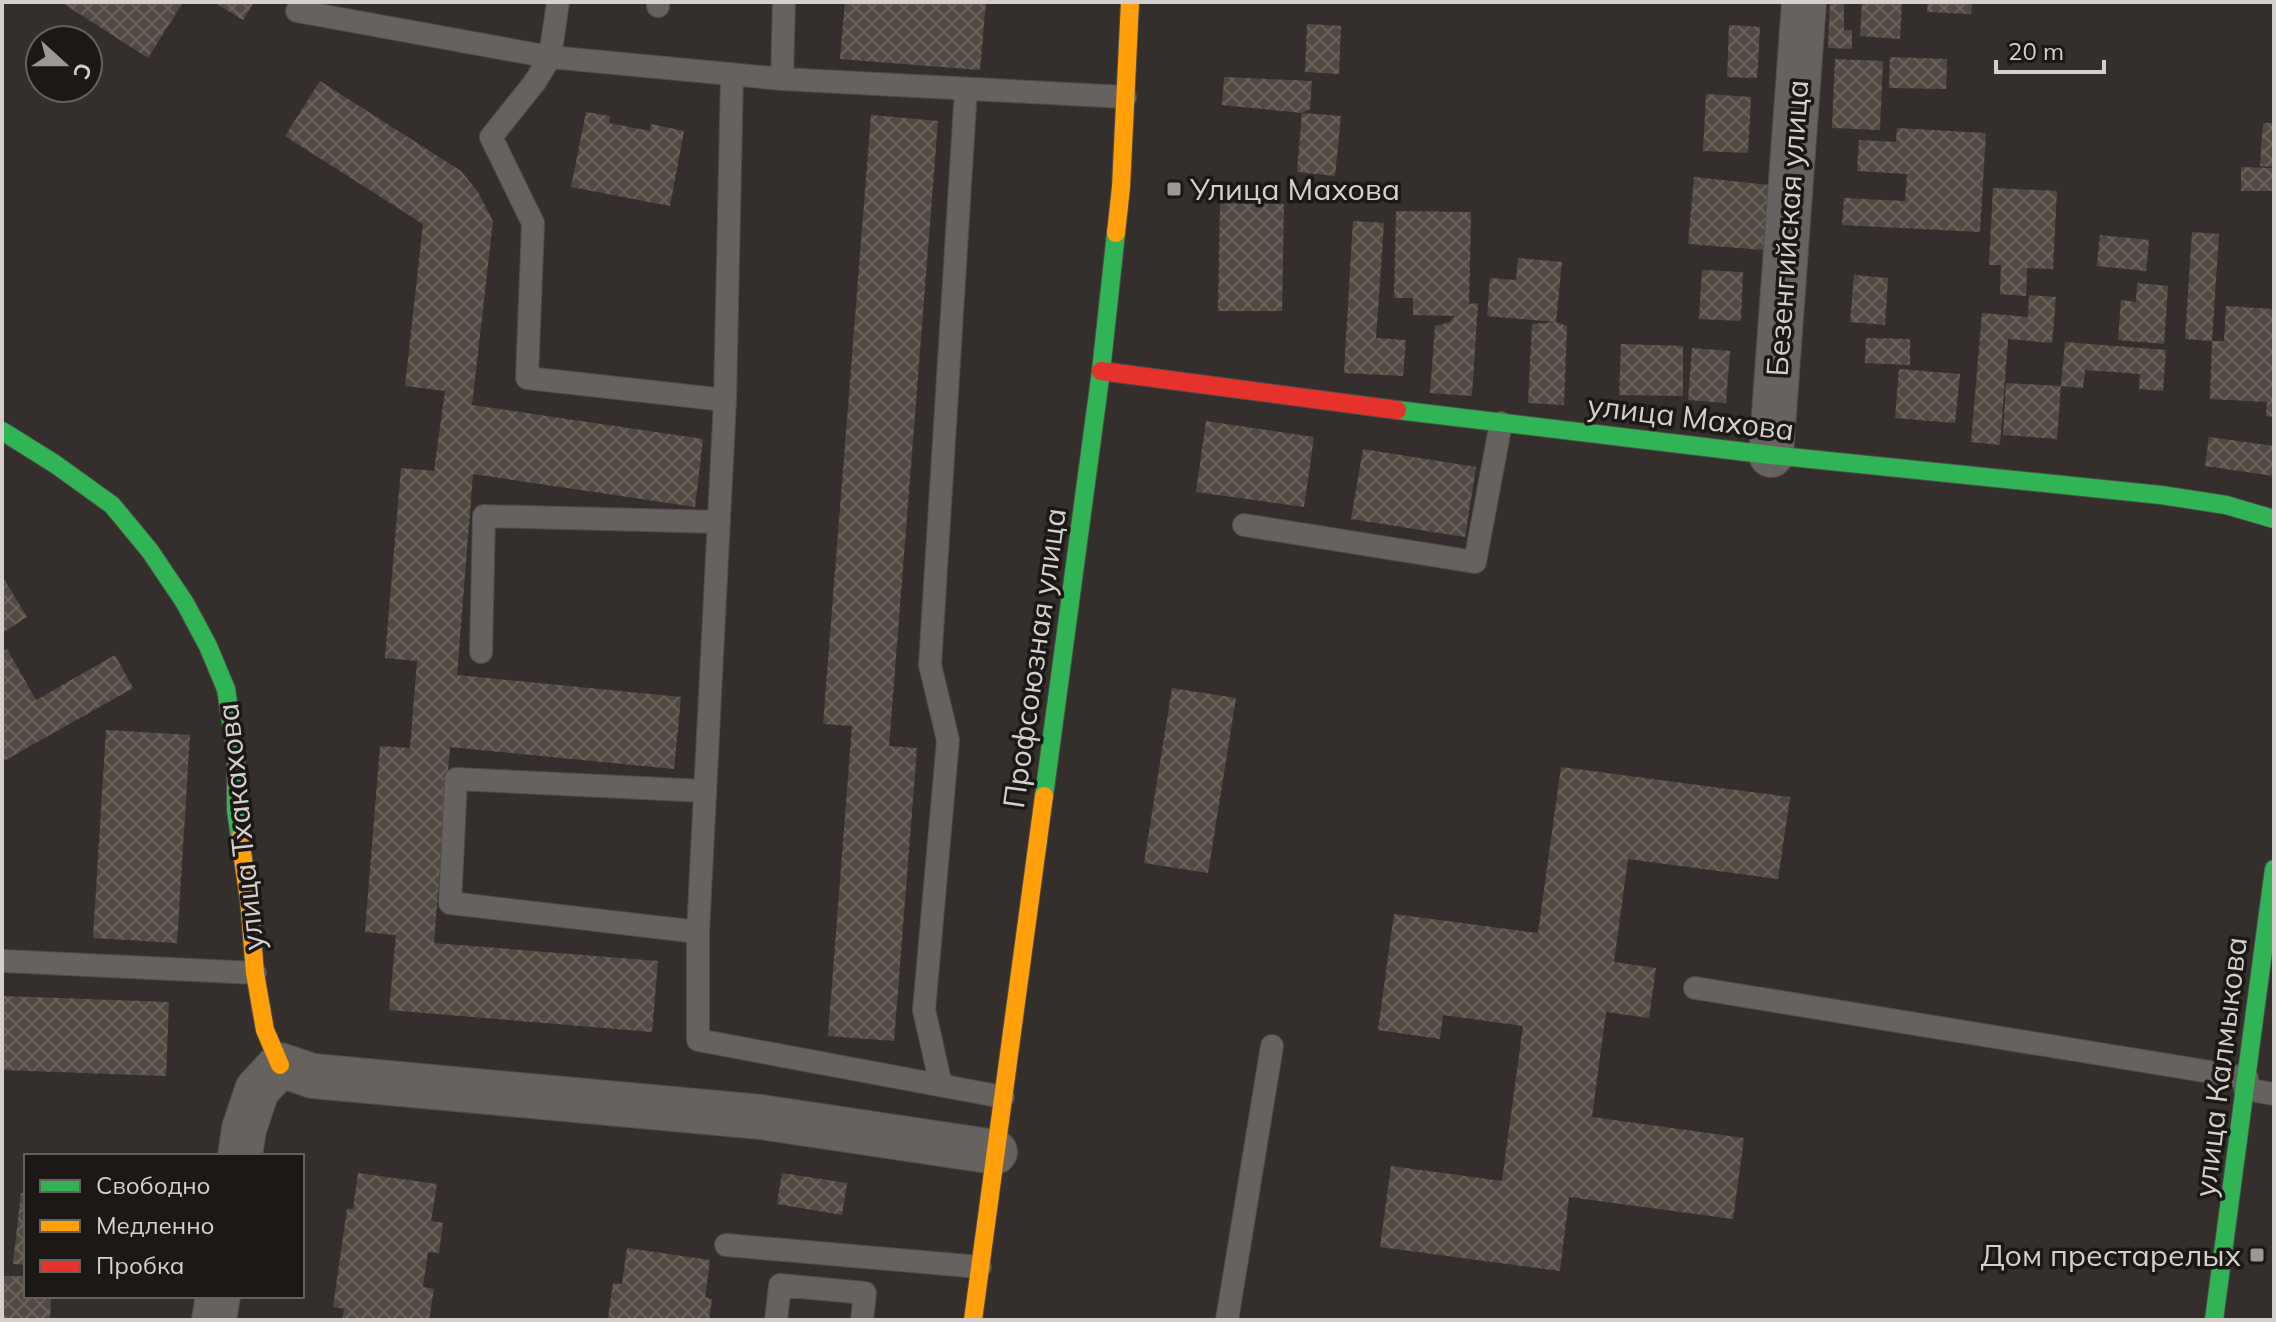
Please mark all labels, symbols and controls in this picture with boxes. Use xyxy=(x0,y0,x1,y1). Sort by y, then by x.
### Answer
north arrow xyxy=(24,24,104,104)
scale bar xyxy=(1996,24,2104,74)
text: 20 m xyxy=(2008,36,2064,66)
text: С xyxy=(67,59,98,83)
street label: Безенгийская улица xyxy=(1758,78,1816,378)
place label: Улица Махова xyxy=(1189,170,1400,208)
marker: Улица Махова xyxy=(1165,180,1183,198)
street label: улица Махова xyxy=(1586,385,1796,449)
street label: Профсоюзная улица xyxy=(994,506,1074,810)
street label: улица Тхакахова xyxy=(208,701,272,953)
street label: улица Калмыкова xyxy=(2185,935,2255,1199)
legend xyxy=(24,1154,304,1298)
text: Свободно xyxy=(96,1170,211,1200)
text: Медленно xyxy=(96,1210,215,1240)
place label: Дом престарелых xyxy=(1980,1236,2241,1274)
marker: Дом престарелых xyxy=(2248,1246,2266,1264)
text: Пробка xyxy=(96,1250,184,1280)

